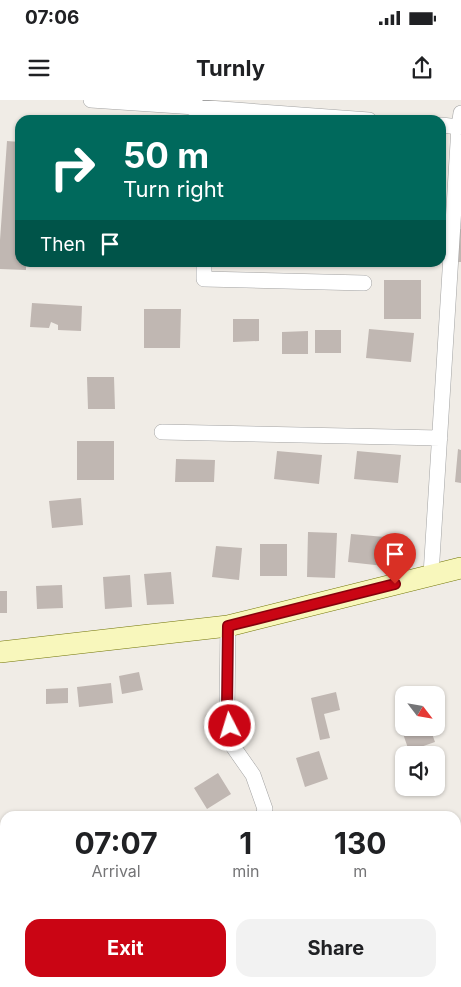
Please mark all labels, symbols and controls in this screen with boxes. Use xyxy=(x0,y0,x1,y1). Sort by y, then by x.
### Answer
text: 07:06 xyxy=(25,6,79,29)
icon: menu xyxy=(25,54,53,82)
icon: share xyxy=(408,54,436,82)
text: Turnly xyxy=(196,55,265,81)
text: 50 m xyxy=(123,134,209,176)
icon: right xyxy=(40,135,105,200)
text: Turn right xyxy=(123,176,224,202)
icon: arrive xyxy=(96,230,124,258)
text: Then xyxy=(40,233,86,256)
pin xyxy=(374,533,416,584)
icon: arrive xyxy=(381,540,409,568)
north arrow xyxy=(395,686,445,736)
map controls xyxy=(395,686,445,796)
position arrow xyxy=(203,699,255,751)
button: sound xyxy=(395,746,445,796)
text: 07:07 xyxy=(74,825,158,861)
text: 1 xyxy=(239,825,252,861)
text: 130 xyxy=(334,825,386,861)
text: Arrival xyxy=(91,861,141,881)
text: min xyxy=(232,861,259,881)
text: m xyxy=(353,861,367,881)
button: Exit xyxy=(25,919,226,977)
button: Share xyxy=(236,919,436,977)

